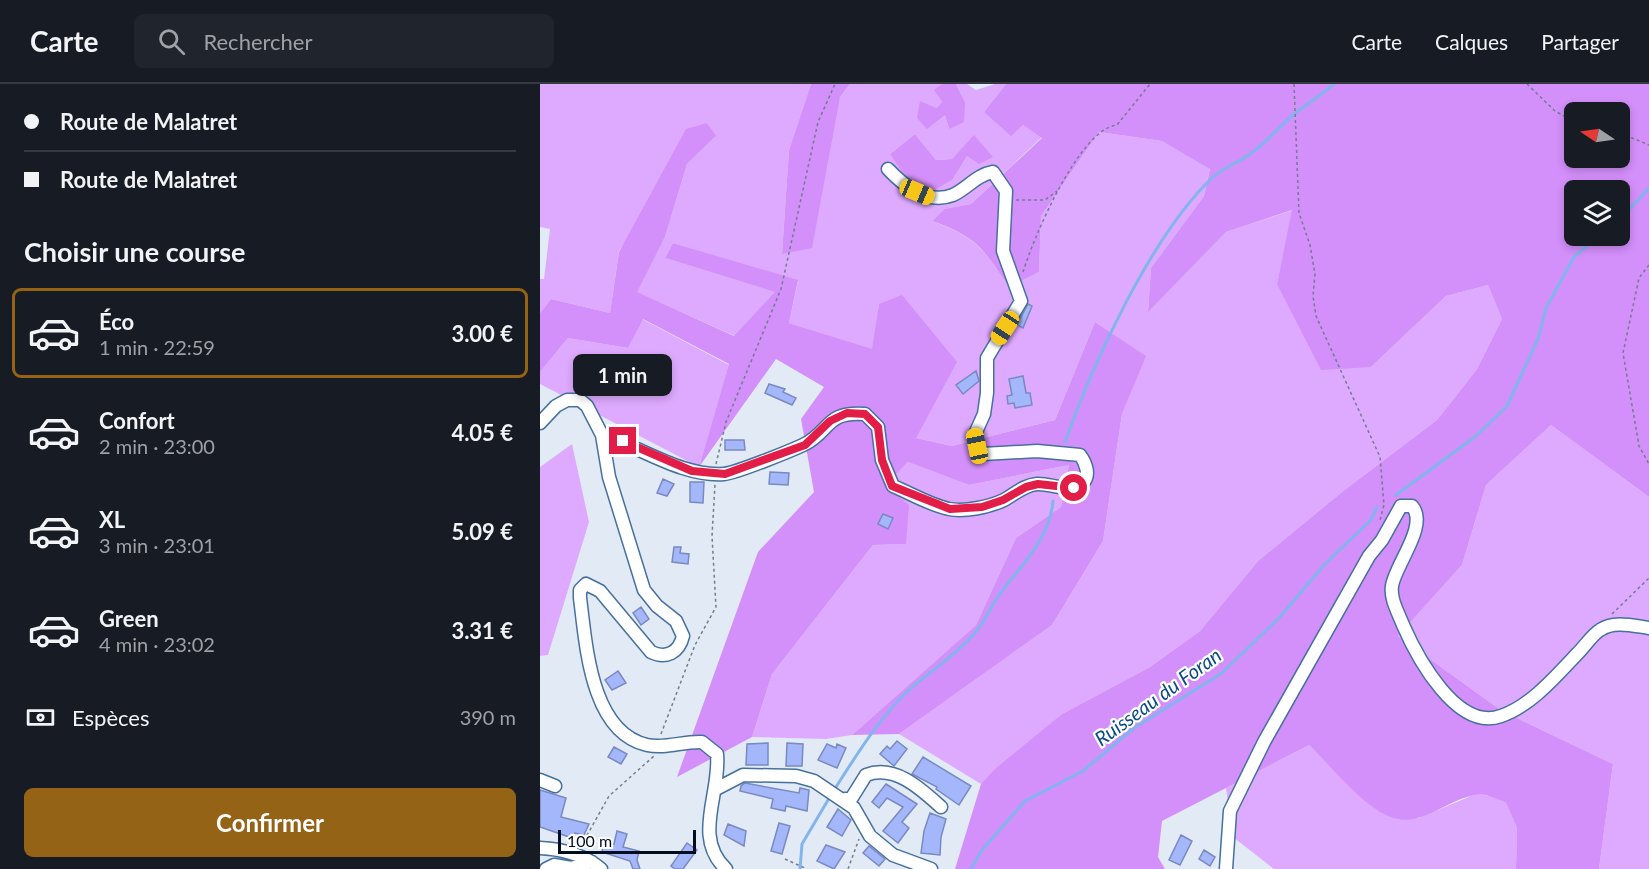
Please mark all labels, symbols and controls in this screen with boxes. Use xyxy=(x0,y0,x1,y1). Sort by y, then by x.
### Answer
search box xyxy=(134,14,554,68)
text: Carte xyxy=(30,24,98,58)
icon: search xyxy=(155,25,188,58)
text: Rechercher xyxy=(203,28,312,55)
text: Carte xyxy=(1351,29,1402,54)
text: Calques xyxy=(1435,29,1508,54)
text: Partager xyxy=(1541,29,1619,54)
north arrow xyxy=(1564,102,1630,168)
map controls xyxy=(1564,102,1630,246)
text: Route de Malatret xyxy=(60,108,237,135)
text: Route de Malatret xyxy=(60,166,237,193)
car xyxy=(897,177,937,207)
button: layers xyxy=(1564,180,1630,246)
text: Choisir une course xyxy=(24,235,246,268)
icon: car xyxy=(27,306,81,360)
text: Éco xyxy=(99,308,134,335)
car xyxy=(988,308,1022,348)
text: 3.00 € xyxy=(451,320,513,347)
text: 1 min · 22:59 xyxy=(99,335,215,359)
callout: 1 min xyxy=(574,354,672,396)
text: 1 min xyxy=(598,363,647,387)
icon: car xyxy=(27,405,81,459)
text: Confort xyxy=(99,407,175,434)
text: 4.05 € xyxy=(451,419,513,446)
route end xyxy=(609,427,636,454)
car xyxy=(964,427,990,465)
text: 2 min · 23:00 xyxy=(99,434,215,458)
route start xyxy=(1060,474,1087,501)
icon: car xyxy=(27,504,81,558)
text: XL xyxy=(99,506,125,533)
text: 5.09 € xyxy=(451,518,513,545)
text: 3 min · 23:01 xyxy=(99,533,215,557)
icon: car xyxy=(27,603,81,657)
text: Green xyxy=(99,605,159,632)
text: 3.31 € xyxy=(451,617,513,644)
text: 4 min · 23:02 xyxy=(99,632,215,656)
water label: Ruisseau du Foran xyxy=(1089,642,1225,750)
icon: cash xyxy=(24,701,57,734)
text: Espèces xyxy=(72,704,149,731)
text: 390 m xyxy=(460,705,516,729)
button: Confirmer xyxy=(24,788,516,857)
scale bar xyxy=(558,827,696,854)
text: 100 m xyxy=(567,831,612,850)

